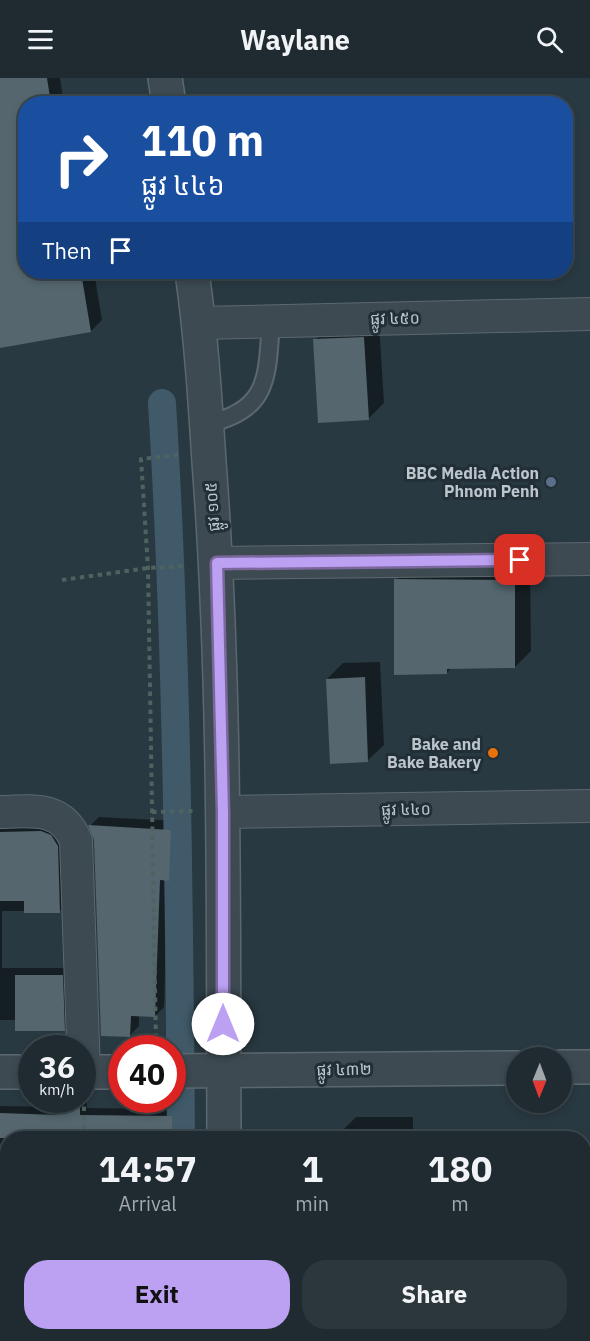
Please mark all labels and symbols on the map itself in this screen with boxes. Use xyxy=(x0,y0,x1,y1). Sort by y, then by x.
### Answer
street label: ផ្លូវ ៤៥០ xyxy=(370,308,420,333)
place label: BBC Media Action Phnom Penh xyxy=(406,463,539,501)
marker: BBC Media Action Phnom Penh xyxy=(544,475,558,489)
street label: ផ្លូវ ១០៥ xyxy=(200,481,228,532)
pin xyxy=(494,534,545,585)
place label: Bake and Bake Bakery xyxy=(387,734,481,772)
marker: Bake and Bake Bakery xyxy=(486,746,500,760)
street label: ផ្លូវ ៤៤០ xyxy=(381,799,431,824)
position arrow xyxy=(191,992,255,1056)
speed limit sign: 40 xyxy=(108,1035,186,1113)
north arrow xyxy=(506,1047,572,1113)
street label: ផ្លូវ ៤៣២ xyxy=(316,1059,372,1084)

